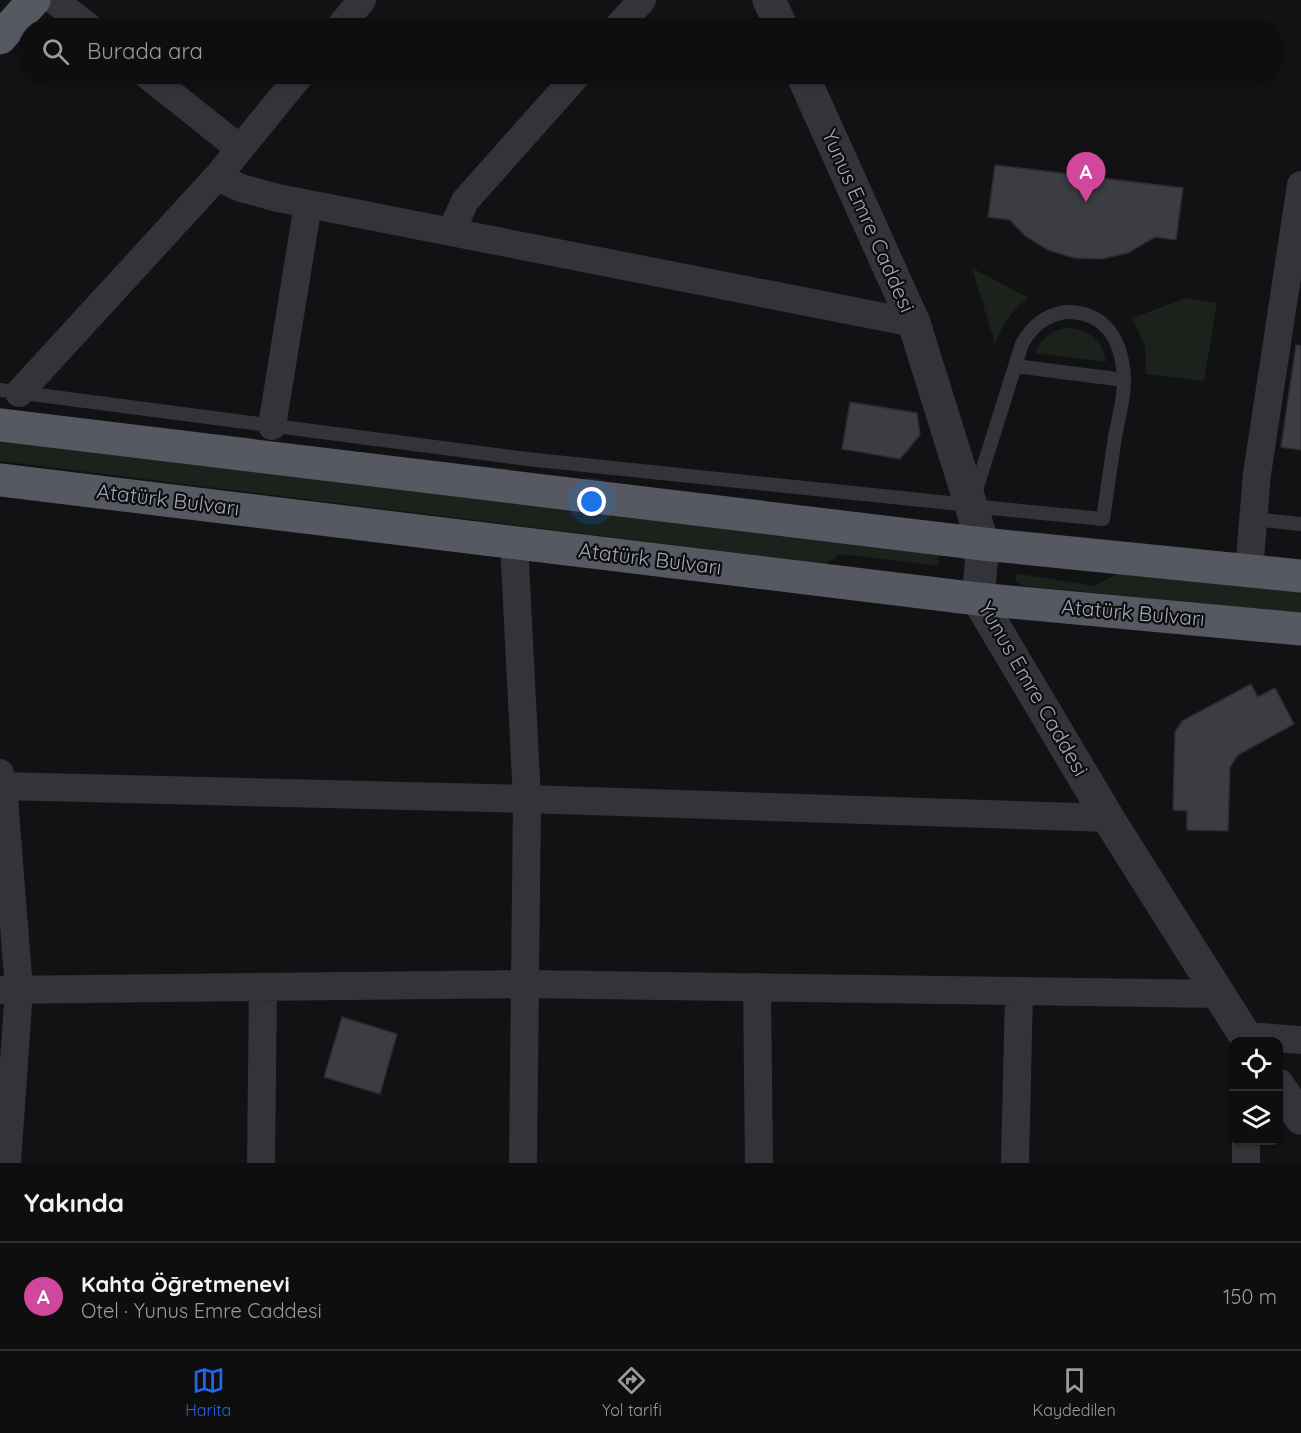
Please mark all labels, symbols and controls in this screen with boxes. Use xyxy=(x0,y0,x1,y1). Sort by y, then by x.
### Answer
search box xyxy=(18,18,1283,84)
icon: search xyxy=(39,35,72,68)
text: Burada ara xyxy=(87,37,203,65)
street label: Yunus Emre Caddesi xyxy=(817,125,921,316)
pin: A xyxy=(1066,152,1106,202)
street label: Atatürk Bulvarı xyxy=(95,477,241,521)
your location xyxy=(577,487,606,516)
street label: Atatürk Bulvarı xyxy=(577,536,723,580)
street label: Atatürk Bulvarı xyxy=(1060,593,1206,631)
street label: Yunus Emre Caddesi xyxy=(973,597,1094,780)
map controls xyxy=(1229,1037,1283,1145)
button: locate xyxy=(1229,1037,1283,1091)
button: layers xyxy=(1229,1091,1283,1145)
text: Yakında xyxy=(24,1186,124,1219)
text: Kahta Öğretmenevi xyxy=(81,1270,290,1298)
text: A xyxy=(37,1284,50,1309)
text: 150 m xyxy=(1223,1284,1277,1309)
text: Otel · Yunus Emre Caddesi xyxy=(81,1298,322,1323)
tab: Harita xyxy=(185,1364,231,1420)
tab: Yol tarifi xyxy=(602,1364,662,1420)
tab: Kaydedilen xyxy=(1032,1364,1116,1420)

